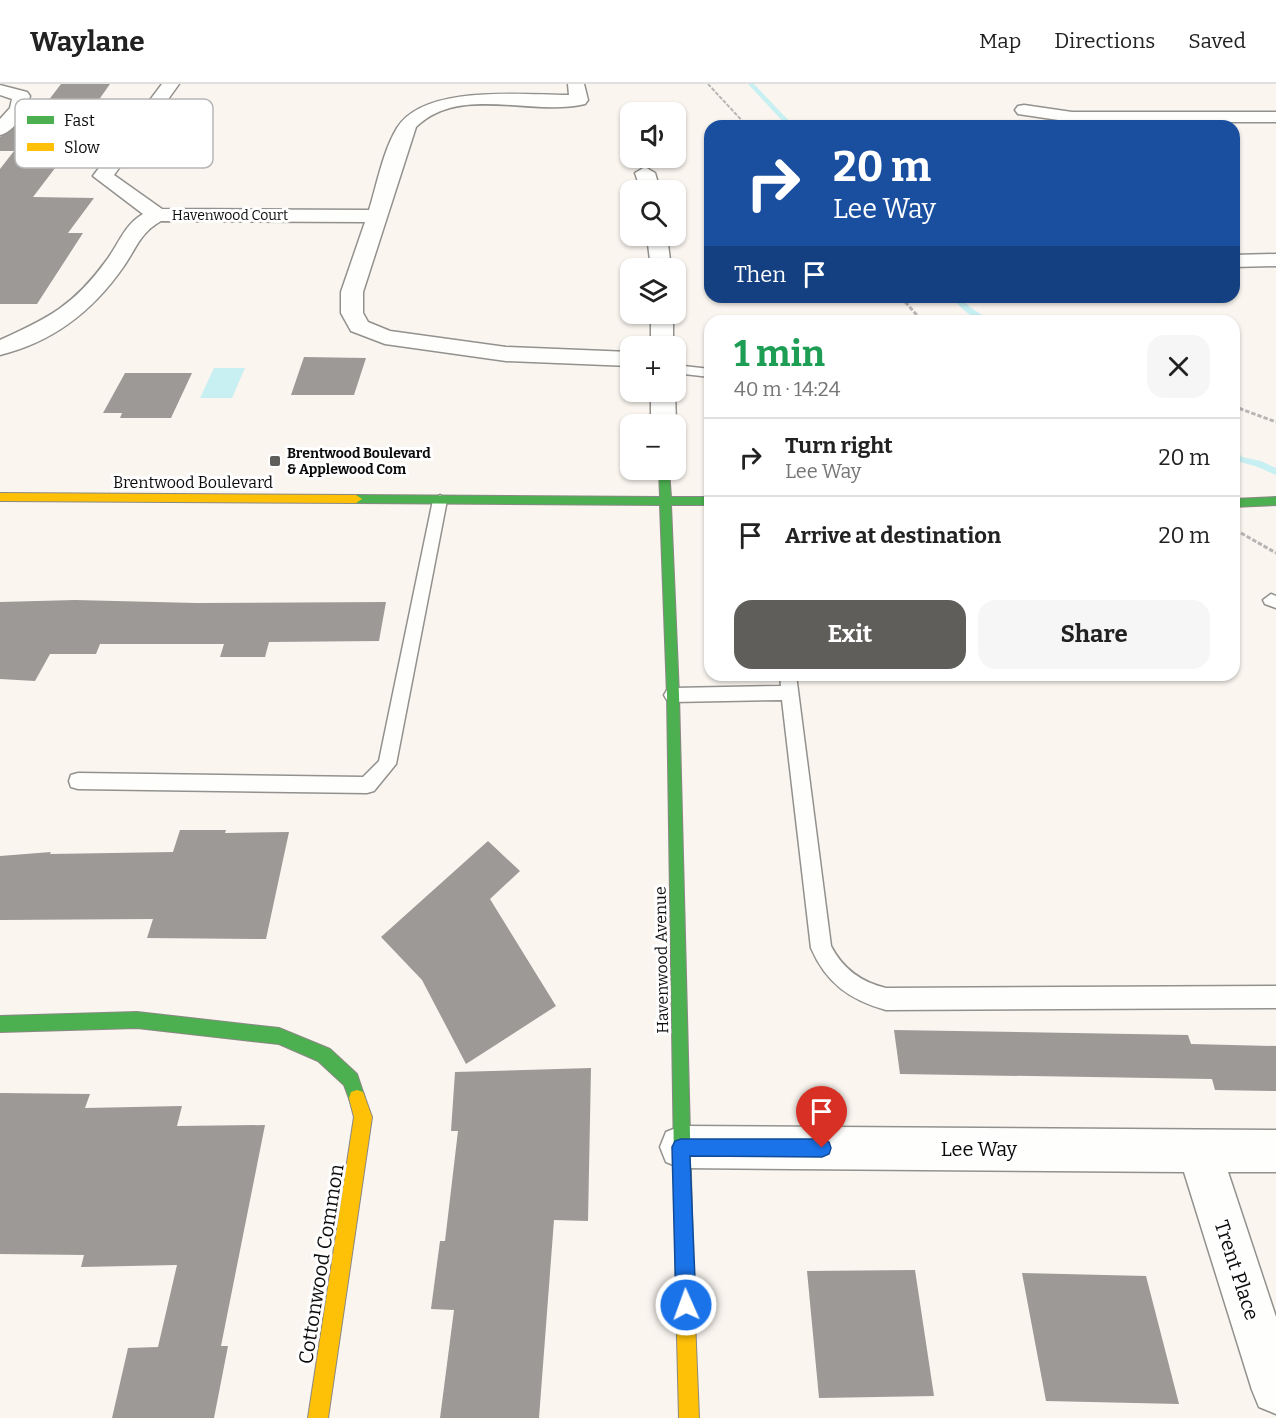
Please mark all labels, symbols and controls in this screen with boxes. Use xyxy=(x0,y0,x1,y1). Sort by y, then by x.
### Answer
text: Waylane xyxy=(30,25,145,58)
text: Map xyxy=(979,28,1021,54)
text: Directions xyxy=(1054,28,1155,54)
text: Saved xyxy=(1188,28,1246,54)
legend xyxy=(15,99,213,168)
map controls xyxy=(620,102,686,480)
button: sound xyxy=(620,102,686,168)
text: Fast xyxy=(64,111,95,130)
text: Slow xyxy=(64,138,100,157)
text: 20 m xyxy=(833,142,931,192)
icon: right xyxy=(734,144,812,222)
button: search xyxy=(620,180,686,246)
text: Lee Way xyxy=(833,193,936,225)
street label: Havenwood Court xyxy=(172,207,288,224)
button: layers xyxy=(620,258,686,324)
icon: arrive xyxy=(798,258,831,291)
text: Then xyxy=(734,261,786,288)
text: 1 min xyxy=(734,332,825,376)
button: close xyxy=(1147,335,1210,398)
button: + xyxy=(620,336,686,402)
text: 40 m · 14:24 xyxy=(734,377,840,401)
button: − xyxy=(620,414,686,480)
text: Turn right xyxy=(785,432,893,459)
icon: right xyxy=(734,441,767,474)
text: 20 m xyxy=(1159,444,1210,471)
place label: Brentwood Boulevard & Applewood Com xyxy=(287,445,431,478)
marker: Brentwood Boulevard & Applewood Com xyxy=(268,454,282,468)
text: Lee Way xyxy=(785,459,861,483)
street label: Brentwood Boulevard xyxy=(113,473,274,492)
icon: arrive xyxy=(734,519,767,552)
text: Arrive at destination xyxy=(785,522,1001,549)
text: 20 m xyxy=(1159,522,1210,549)
button: Exit xyxy=(734,600,966,669)
button: Share xyxy=(978,600,1210,669)
street label: Havenwood Avenue xyxy=(651,886,672,1034)
pin xyxy=(796,1086,847,1148)
icon: arrive xyxy=(805,1095,838,1128)
street label: Lee Way xyxy=(941,1137,1018,1161)
street label: Cottonwood Common xyxy=(293,1162,349,1366)
street label: Trent Place xyxy=(1210,1217,1264,1323)
position arrow xyxy=(654,1273,718,1337)

